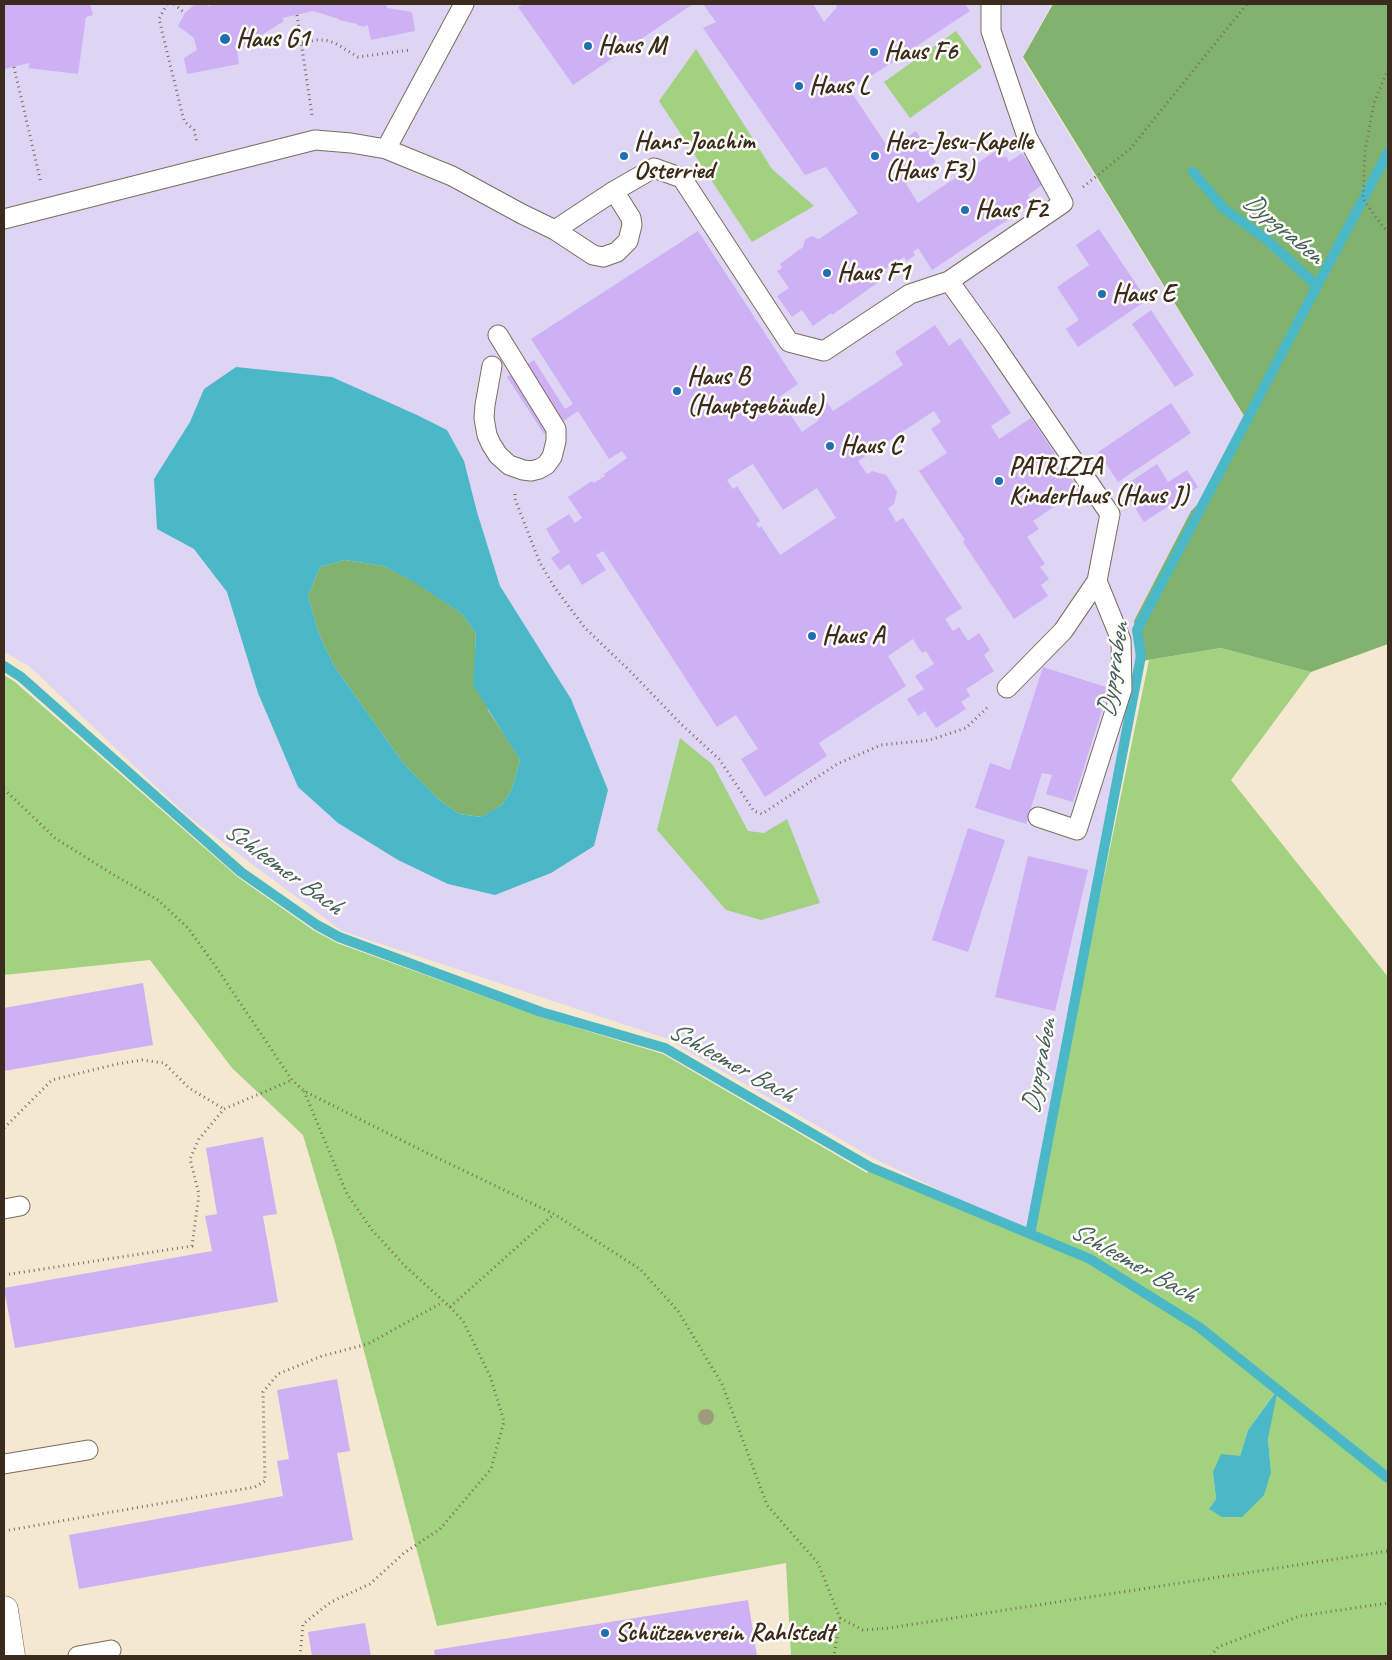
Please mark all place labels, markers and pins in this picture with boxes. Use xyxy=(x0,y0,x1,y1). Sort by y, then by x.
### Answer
place label: Haus G1 xyxy=(236,24,309,54)
place label: Haus M xyxy=(598,31,666,61)
marker: Haus G1 xyxy=(218,32,232,46)
place label: Haus F6 xyxy=(884,37,957,67)
marker: Haus M xyxy=(582,40,594,52)
marker: Haus F6 xyxy=(868,46,880,58)
place label: Haus L xyxy=(809,71,869,101)
marker: Haus L xyxy=(793,80,805,92)
place label: Hans-Joachim Osterried xyxy=(634,127,755,186)
place label: Herz-Jesu-Kapelle (Haus F3) xyxy=(885,127,1033,186)
marker: Hans-Joachim Osterried xyxy=(618,150,630,162)
marker: Herz-Jesu-Kapelle (Haus F3) xyxy=(869,150,881,162)
place label: Haus F2 xyxy=(975,195,1047,225)
marker: Haus F2 xyxy=(959,204,971,216)
place label: Haus F1 xyxy=(837,258,909,288)
marker: Haus F1 xyxy=(821,267,833,279)
place label: Haus E xyxy=(1112,279,1175,309)
marker: Haus E xyxy=(1096,288,1108,300)
place label: Haus B (Hauptgebäude) xyxy=(687,362,823,421)
marker: Haus B (Hauptgebäude) xyxy=(671,385,683,397)
place label: Haus C xyxy=(840,431,901,461)
marker: Haus C xyxy=(824,440,836,452)
place label: PATRIZIA KinderHaus (Haus J) xyxy=(1009,452,1188,511)
marker: PATRIZIA KinderHaus (Haus J) xyxy=(993,475,1005,487)
place label: Haus A xyxy=(822,621,884,651)
marker: Haus A xyxy=(806,630,818,642)
place label: Schützenverein Rahlstedt xyxy=(615,1618,834,1648)
marker: Schützenverein Rahlstedt xyxy=(599,1627,611,1639)

